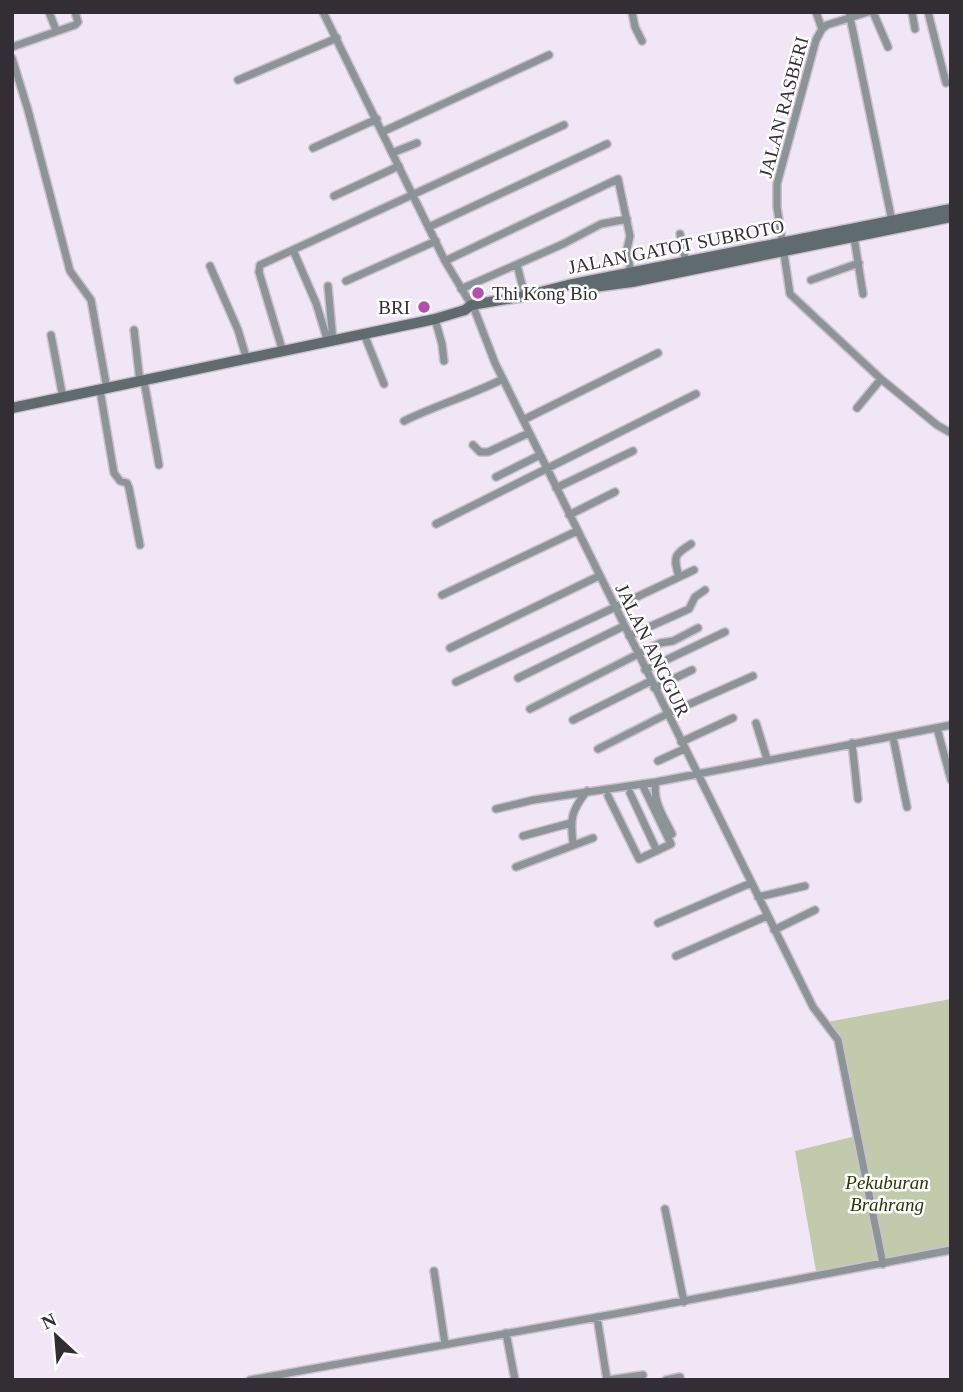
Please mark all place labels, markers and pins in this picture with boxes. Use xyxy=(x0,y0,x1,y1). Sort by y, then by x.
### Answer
place label: Thi Kong Bio xyxy=(492,283,598,304)
marker: Thi Kong Bio xyxy=(470,285,486,301)
place label: BRI xyxy=(378,297,410,318)
marker: BRI xyxy=(416,299,432,315)

